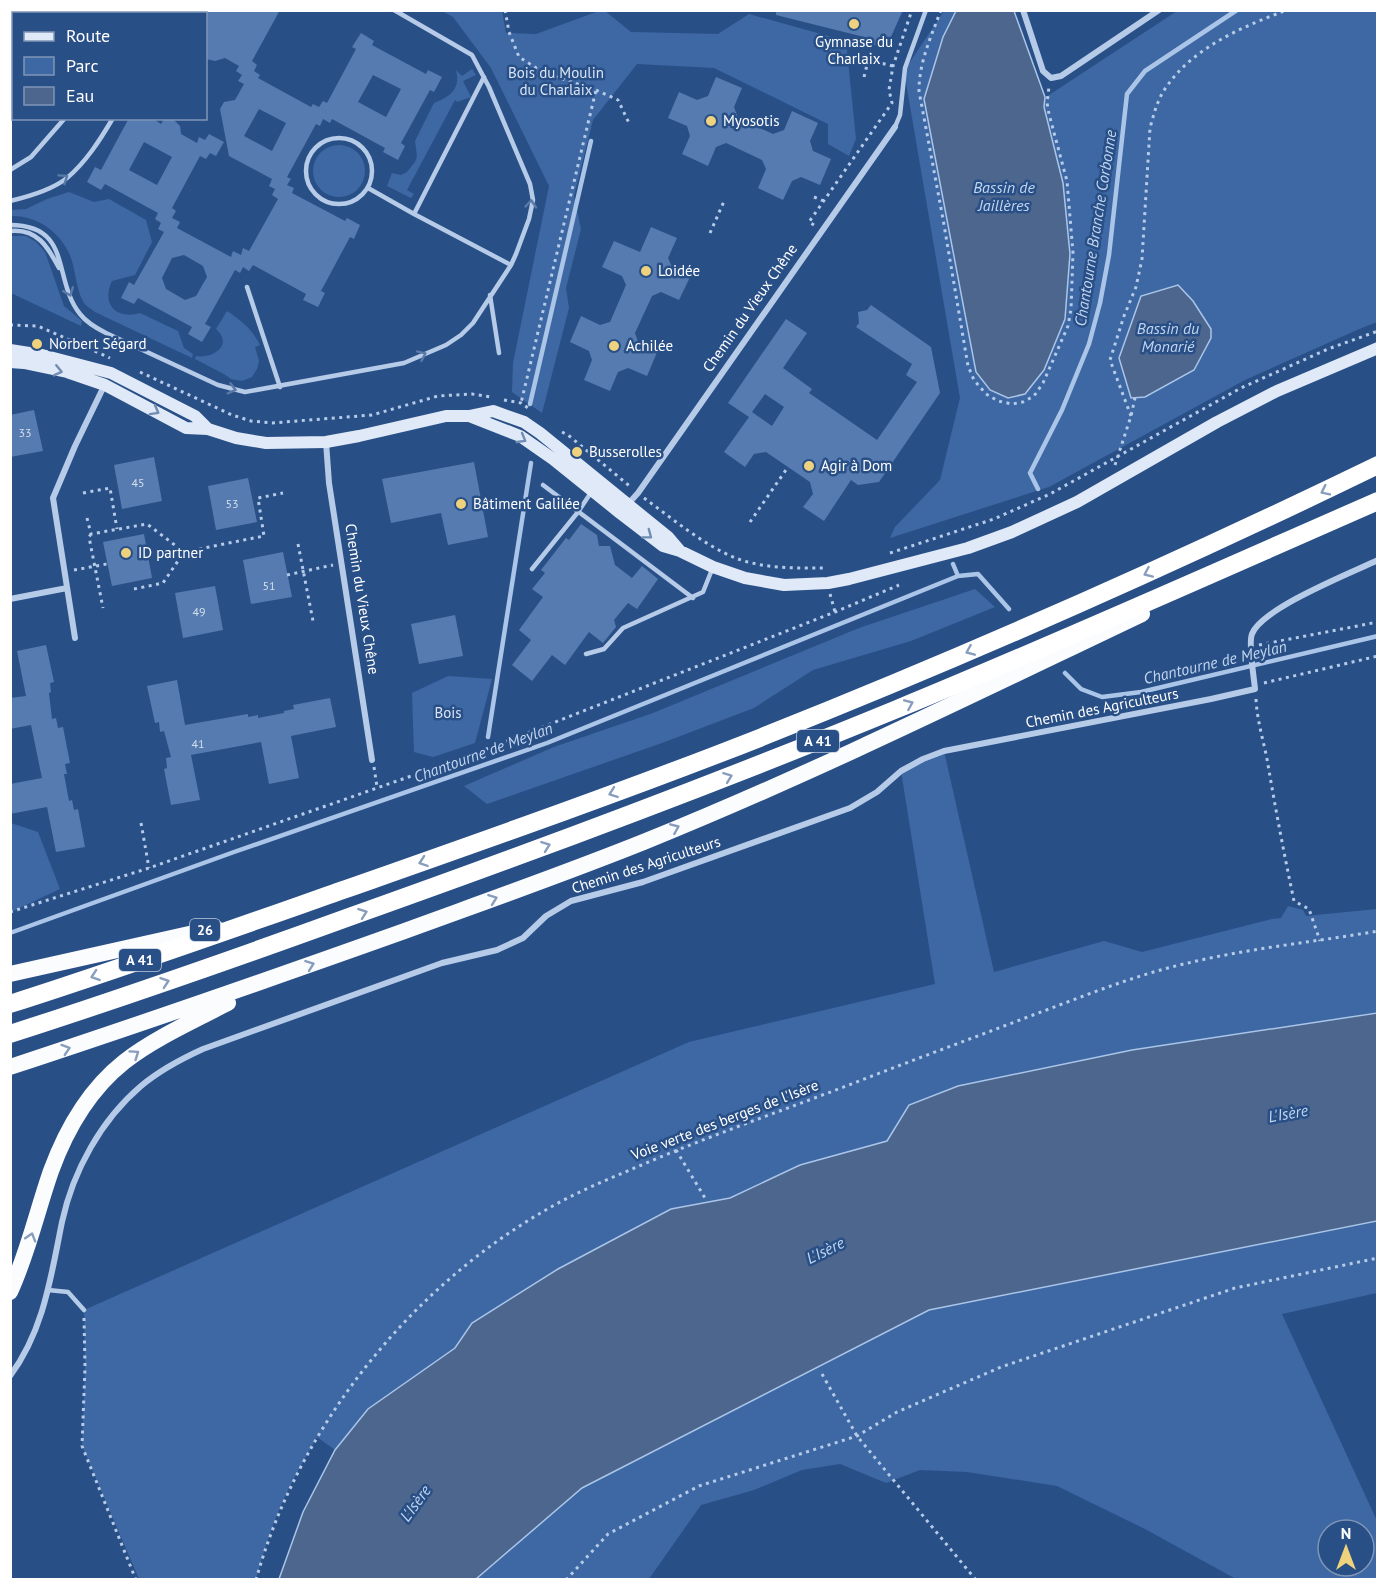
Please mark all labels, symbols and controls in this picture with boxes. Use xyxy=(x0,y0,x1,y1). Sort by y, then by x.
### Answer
legend xyxy=(12,12,207,120)
marker: Gymnase du Charlaix xyxy=(847,17,861,31)
text: Route xyxy=(66,24,110,47)
place label: Gymnase du Charlaix xyxy=(815,32,893,68)
text: Parc xyxy=(66,54,99,77)
park label: Bois du Moulin du Charlaix xyxy=(508,63,604,99)
text: Eau xyxy=(66,84,94,107)
place label: Myosotis xyxy=(723,111,780,130)
marker: Myosotis xyxy=(704,114,718,128)
water label: Chantourne Branche Corbonne xyxy=(1070,128,1120,328)
one-way arrow xyxy=(57,175,68,186)
water label: Bassin de Jaillères xyxy=(973,177,1035,215)
one-way arrow xyxy=(524,200,537,209)
street label: Chemin du Vieux Chêne xyxy=(698,240,801,376)
place label: Loidée xyxy=(658,261,700,280)
marker: Loidée xyxy=(639,264,653,278)
one-way arrow xyxy=(62,286,74,297)
water label: Bassin du Monarié xyxy=(1137,318,1199,356)
place label: Norbert Ségard xyxy=(49,334,147,353)
place label: Achilée xyxy=(626,336,673,355)
marker: Norbert Ségard xyxy=(30,337,44,351)
marker: Achilée xyxy=(607,339,621,353)
one-way arrow xyxy=(415,351,426,363)
one-way arrow xyxy=(53,363,63,376)
one-way arrow xyxy=(226,382,237,394)
one-way arrow xyxy=(149,404,160,415)
house number: 33 xyxy=(18,425,32,440)
one-way arrow xyxy=(516,432,527,443)
place label: Busserolles xyxy=(589,442,662,461)
marker: Busserolles xyxy=(570,445,584,459)
place label: Agir à Dom xyxy=(821,456,892,475)
marker: Agir à Dom xyxy=(802,459,816,473)
house number: 45 xyxy=(131,475,145,490)
one-way arrow xyxy=(1320,483,1331,495)
place label: Bâtiment Galilée xyxy=(473,494,580,513)
house number: 53 xyxy=(225,496,239,511)
marker: Bâtiment Galilée xyxy=(454,497,468,511)
street label: Chemin du Vieux Chêne xyxy=(341,522,384,676)
one-way arrow xyxy=(642,528,653,539)
place label: ID partner xyxy=(138,543,203,562)
marker: ID partner xyxy=(119,546,133,560)
one-way arrow xyxy=(1144,566,1155,578)
house number: 51 xyxy=(262,578,276,593)
house number: 49 xyxy=(192,604,206,619)
water label: Chantourne de Meylan xyxy=(1141,636,1289,688)
one-way arrow xyxy=(965,644,976,656)
street label: Chemin des Agriculteurs xyxy=(1024,683,1180,732)
one-way arrow xyxy=(903,699,914,711)
park label: Bois xyxy=(434,703,462,722)
water label: Chantourne de Meylan xyxy=(411,718,555,786)
road number: A 41 xyxy=(797,730,839,752)
house number: 41 xyxy=(191,736,205,751)
one-way arrow xyxy=(722,772,733,784)
one-way arrow xyxy=(608,786,619,798)
one-way arrow xyxy=(669,823,680,835)
street label: Chemin des Agriculteurs xyxy=(569,831,723,898)
one-way arrow xyxy=(540,841,551,854)
one-way arrow xyxy=(418,855,429,868)
one-way arrow xyxy=(488,893,498,906)
one-way arrow xyxy=(357,907,368,920)
road number: 26 xyxy=(190,919,220,941)
road number: A 41 xyxy=(119,949,161,971)
one-way arrow xyxy=(304,959,315,972)
one-way arrow xyxy=(90,968,101,981)
one-way arrow xyxy=(160,976,170,989)
one-way arrow xyxy=(60,1044,71,1056)
one-way arrow xyxy=(129,1050,140,1061)
street label: Voie verte des berges de l'Isère xyxy=(628,1075,821,1164)
water label: L'Isère xyxy=(1267,1100,1310,1126)
one-way arrow xyxy=(24,1232,36,1243)
water label: L'Isère xyxy=(803,1232,848,1268)
water label: L'Isère xyxy=(395,1480,435,1525)
north arrow xyxy=(1316,1518,1376,1578)
text: N xyxy=(1341,1523,1351,1543)

